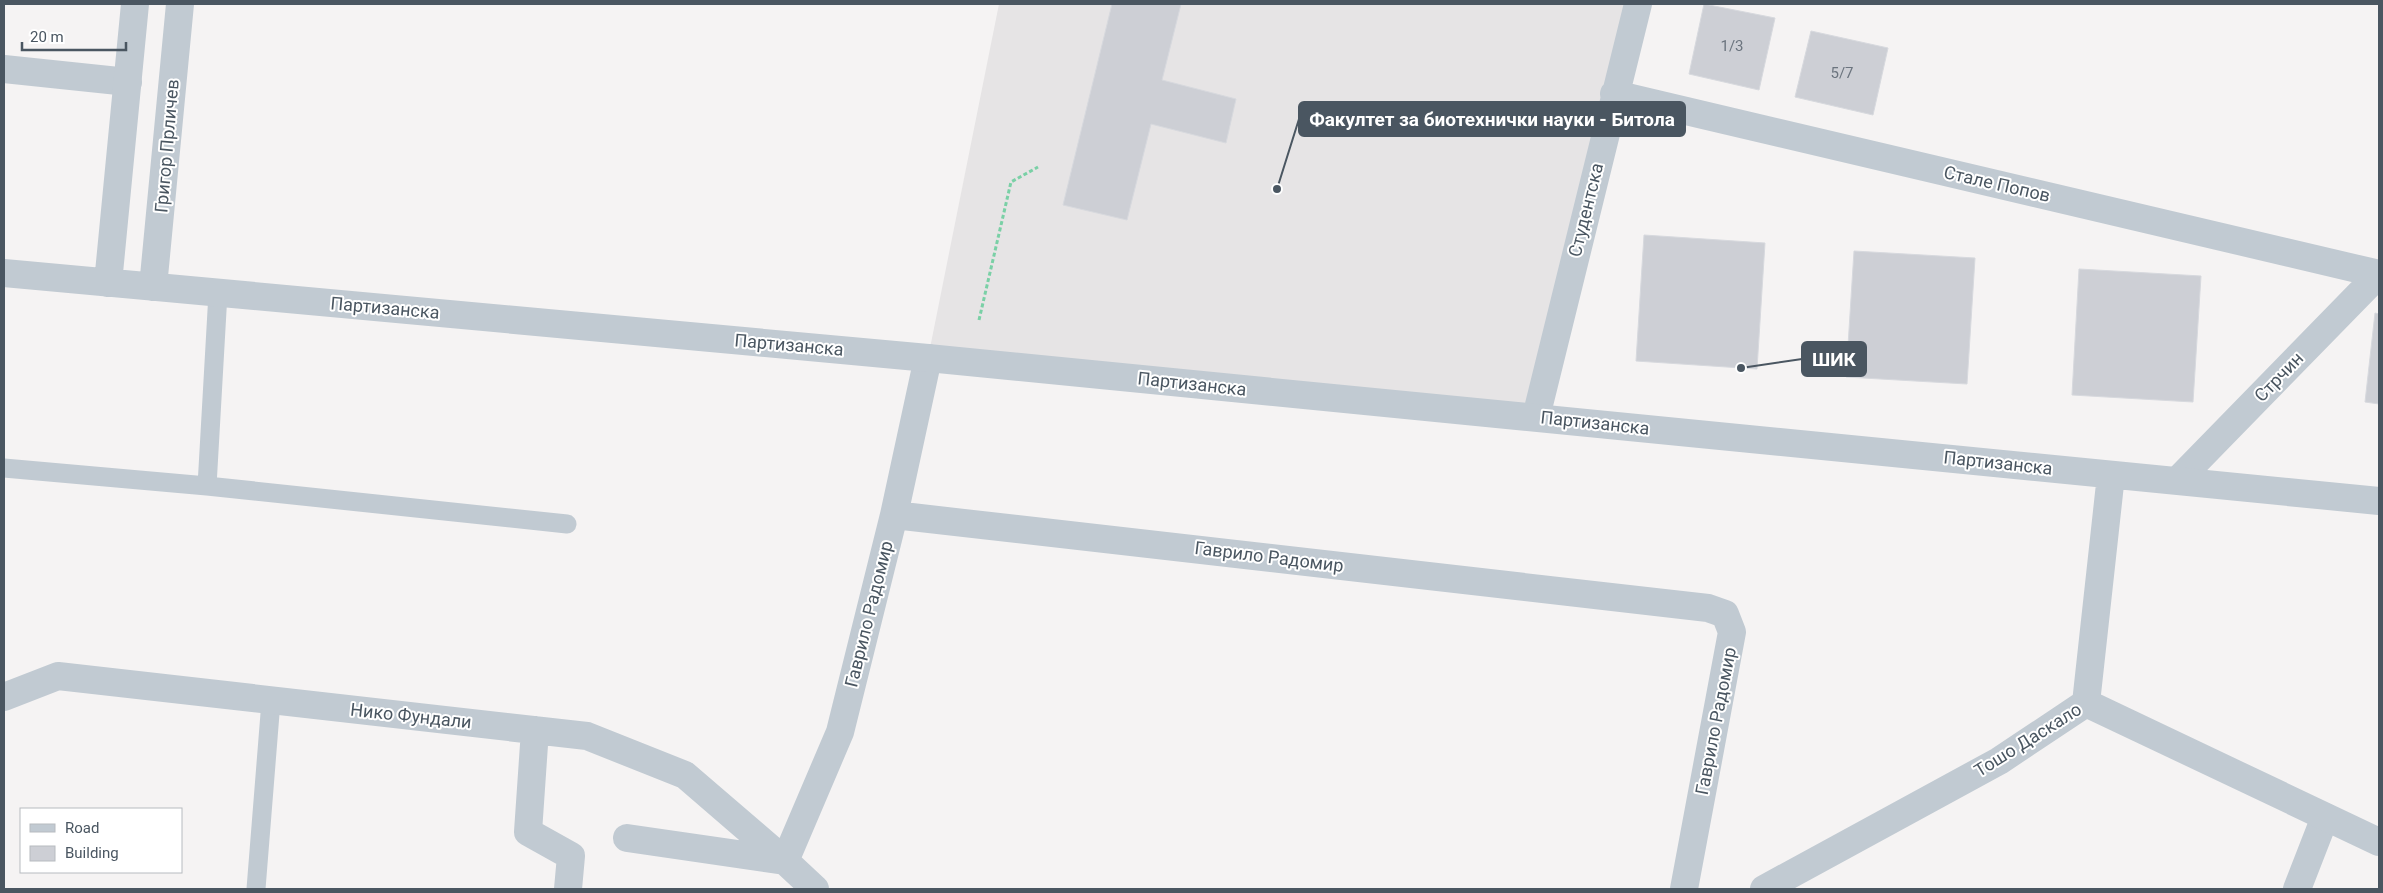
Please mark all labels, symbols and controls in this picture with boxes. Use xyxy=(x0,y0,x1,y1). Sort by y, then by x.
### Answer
scale bar xyxy=(22,20,126,52)
text: 20 m xyxy=(30,28,64,46)
house number: 1/3 xyxy=(1720,37,1744,55)
house number: 5/7 xyxy=(1830,64,1854,82)
street label: Григор Прличев xyxy=(150,78,183,214)
callout: Факултет за биотехнички науки - Битола xyxy=(1299,102,1685,136)
text: Факултет за биотехнички науки - Битола xyxy=(1309,108,1675,131)
street label: Студентска xyxy=(1564,161,1607,259)
street label: Стале Попов xyxy=(1942,161,2052,206)
street label: Партизанска xyxy=(330,292,440,323)
street label: Партизанска xyxy=(734,329,844,360)
callout: ШИК xyxy=(1802,342,1866,376)
street label: Стрчин xyxy=(2250,347,2307,406)
text: ШИК xyxy=(1812,348,1857,371)
street label: Партизанска xyxy=(1137,367,1248,400)
street label: Партизанска xyxy=(1540,406,1651,439)
street label: Партизанска xyxy=(1943,446,2054,479)
street label: Гаврило Радомир xyxy=(1193,537,1345,576)
street label: Гаврило Радомир xyxy=(840,539,897,689)
street label: Гаврило Радомир xyxy=(1691,645,1740,796)
street label: Тошо Даскало xyxy=(1970,698,2085,781)
street label: Нико Фундали xyxy=(349,699,473,732)
legend xyxy=(20,808,182,873)
text: Road xyxy=(65,819,99,837)
text: Building xyxy=(65,844,119,862)

